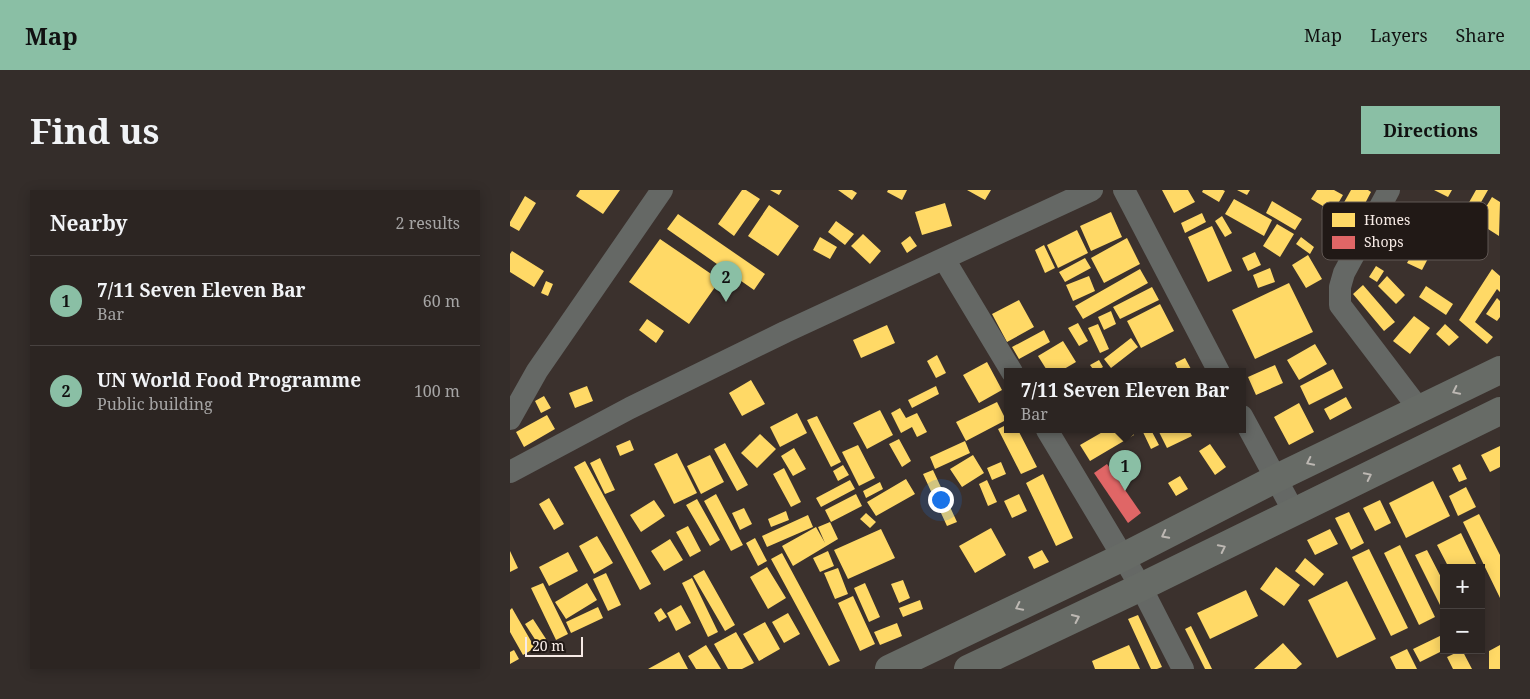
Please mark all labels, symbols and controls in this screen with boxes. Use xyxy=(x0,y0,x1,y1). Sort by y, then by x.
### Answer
text: Map xyxy=(25,19,78,52)
text: Map xyxy=(1304,23,1342,47)
text: Layers xyxy=(1370,23,1428,47)
text: Share xyxy=(1456,23,1505,47)
button: Directions xyxy=(1361,106,1500,154)
text: Find us xyxy=(30,107,159,154)
legend xyxy=(1322,202,1488,260)
text: Nearby xyxy=(50,209,128,237)
text: Homes xyxy=(1364,210,1410,229)
text: 2 results xyxy=(396,212,460,234)
text: Shops xyxy=(1364,232,1404,251)
pin: 2 xyxy=(710,261,742,302)
text: 7/11 Seven Eleven Bar xyxy=(97,277,306,303)
text: 1 xyxy=(61,290,71,312)
text: 60 m xyxy=(423,290,460,312)
text: Bar xyxy=(97,303,124,325)
text: UN World Food Programme xyxy=(97,367,361,393)
popup xyxy=(1004,368,1246,433)
text: 7/11 Seven Eleven Bar xyxy=(1021,377,1229,403)
text: 2 xyxy=(61,380,71,402)
text: 100 m xyxy=(414,380,460,402)
one-way arrow xyxy=(1452,385,1461,395)
text: Public building xyxy=(97,393,213,415)
text: Bar xyxy=(1021,403,1048,425)
pin: 1 xyxy=(1109,450,1141,491)
one-way arrow xyxy=(1306,456,1315,466)
one-way arrow xyxy=(1363,472,1372,482)
your location xyxy=(928,487,954,513)
one-way arrow xyxy=(1161,529,1170,539)
one-way arrow xyxy=(1217,543,1226,554)
map controls xyxy=(1440,564,1485,654)
button: + xyxy=(1440,564,1485,609)
one-way arrow xyxy=(1015,600,1024,611)
button: − xyxy=(1440,609,1485,654)
one-way arrow xyxy=(1071,614,1080,624)
scale bar xyxy=(525,634,582,657)
text: 20 m xyxy=(532,636,565,655)

